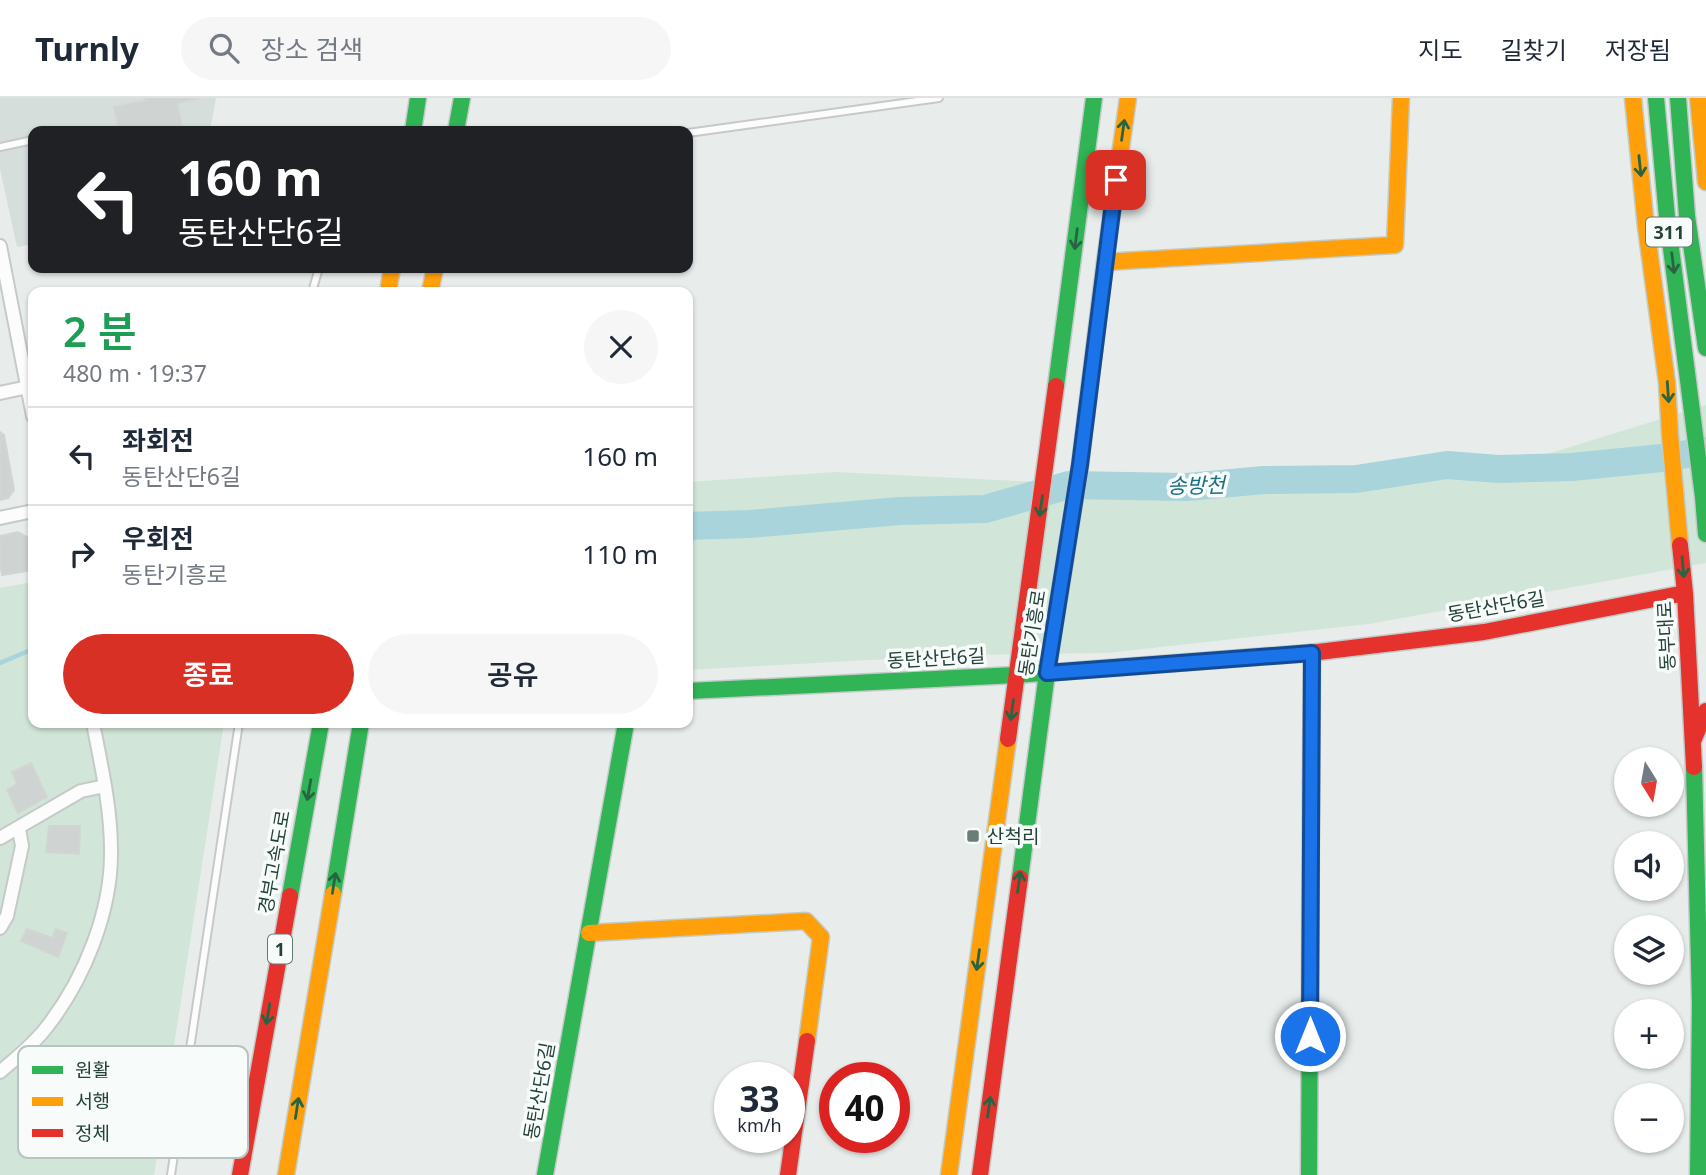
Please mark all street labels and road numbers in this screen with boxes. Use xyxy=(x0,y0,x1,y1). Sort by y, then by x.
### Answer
road number: 311 xyxy=(1646,217,1692,246)
street label: 동탄산단6길 xyxy=(1445,585,1547,627)
street label: 동탄기흥로 xyxy=(1012,588,1052,678)
street label: 동부대로 xyxy=(1651,600,1681,672)
street label: 동탄산단6길 xyxy=(886,642,986,674)
street label: 경부고속도로 xyxy=(252,808,296,916)
road number: 1 xyxy=(268,934,292,964)
street label: 동탄산단6길 xyxy=(518,1040,560,1142)

